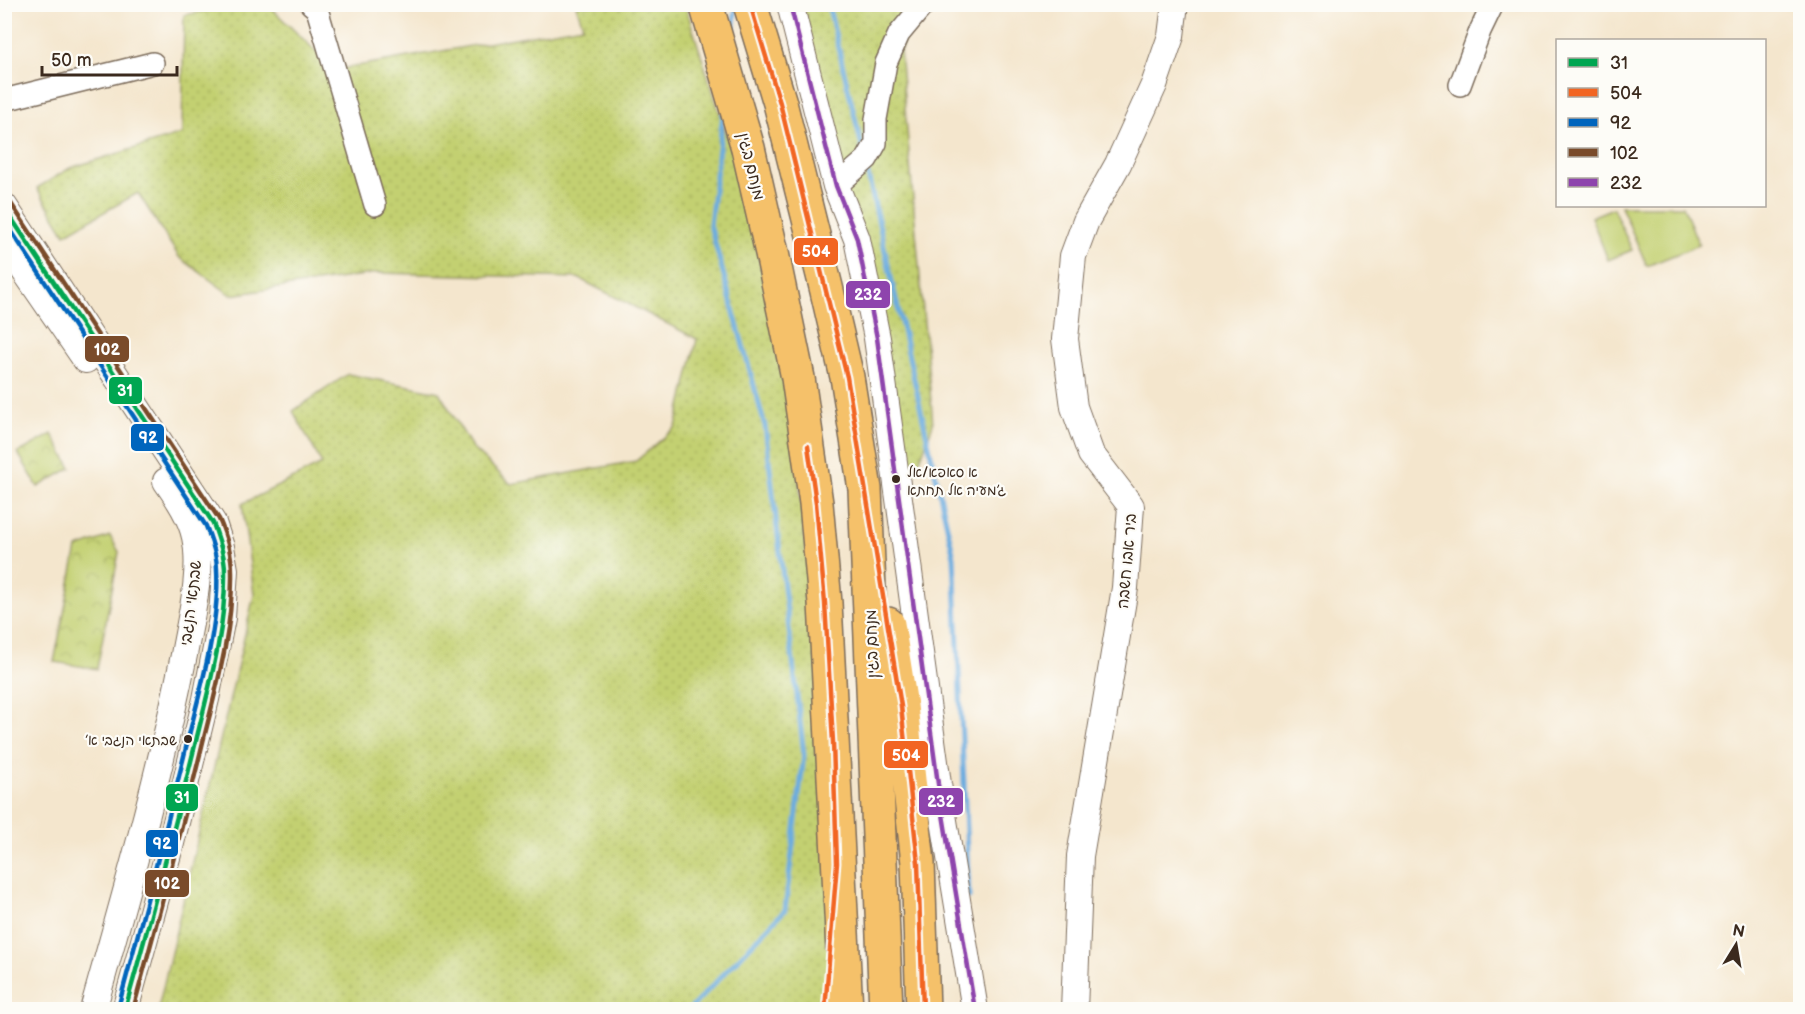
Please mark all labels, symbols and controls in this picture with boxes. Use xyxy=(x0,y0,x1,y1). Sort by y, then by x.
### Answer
scale bar xyxy=(42,39,177,77)
legend xyxy=(1556,39,1766,207)
text: 50 m xyxy=(51,50,92,71)
text: 31 xyxy=(1610,53,1628,74)
text: 504 xyxy=(1610,83,1642,104)
text: 92 xyxy=(1610,113,1631,134)
street label: מנחם בגין xyxy=(733,131,768,202)
text: 102 xyxy=(1610,143,1639,164)
text: 232 xyxy=(1610,173,1642,194)
line badge: 504 xyxy=(793,237,839,266)
text: 504 xyxy=(802,243,831,262)
line badge: 232 xyxy=(845,280,891,309)
text: 232 xyxy=(854,286,882,305)
line badge: 102 xyxy=(84,335,130,363)
text: 102 xyxy=(94,341,121,360)
line badge: 31 xyxy=(108,376,143,405)
text: 31 xyxy=(117,382,133,401)
line badge: 92 xyxy=(130,423,165,452)
text: 92 xyxy=(139,429,158,448)
place label: א סאפא/אל ג׳מעיה אל תחתא xyxy=(907,464,1007,499)
marker: א סאפא/אל ג׳מעיה אל תחתא xyxy=(890,473,902,485)
street label: ביר אבו חשבה xyxy=(1114,513,1141,610)
street label: שבתאי הנגבי xyxy=(177,559,206,647)
street label: מנחם בגין xyxy=(862,609,883,679)
place label: שבתאי הנגבי א׳ xyxy=(85,732,177,749)
marker: שבתאי הנגבי א׳ xyxy=(182,733,194,745)
line badge: 504 xyxy=(883,740,929,769)
text: 504 xyxy=(892,747,921,766)
line badge: 31 xyxy=(165,783,199,812)
line badge: 232 xyxy=(918,787,964,816)
text: 31 xyxy=(174,789,190,808)
text: 232 xyxy=(927,793,955,812)
line badge: 92 xyxy=(145,829,179,858)
text: 92 xyxy=(153,835,172,854)
line badge: 102 xyxy=(144,869,190,898)
text: 102 xyxy=(154,875,181,894)
north arrow xyxy=(1706,915,1766,975)
text: N xyxy=(1731,921,1746,942)

